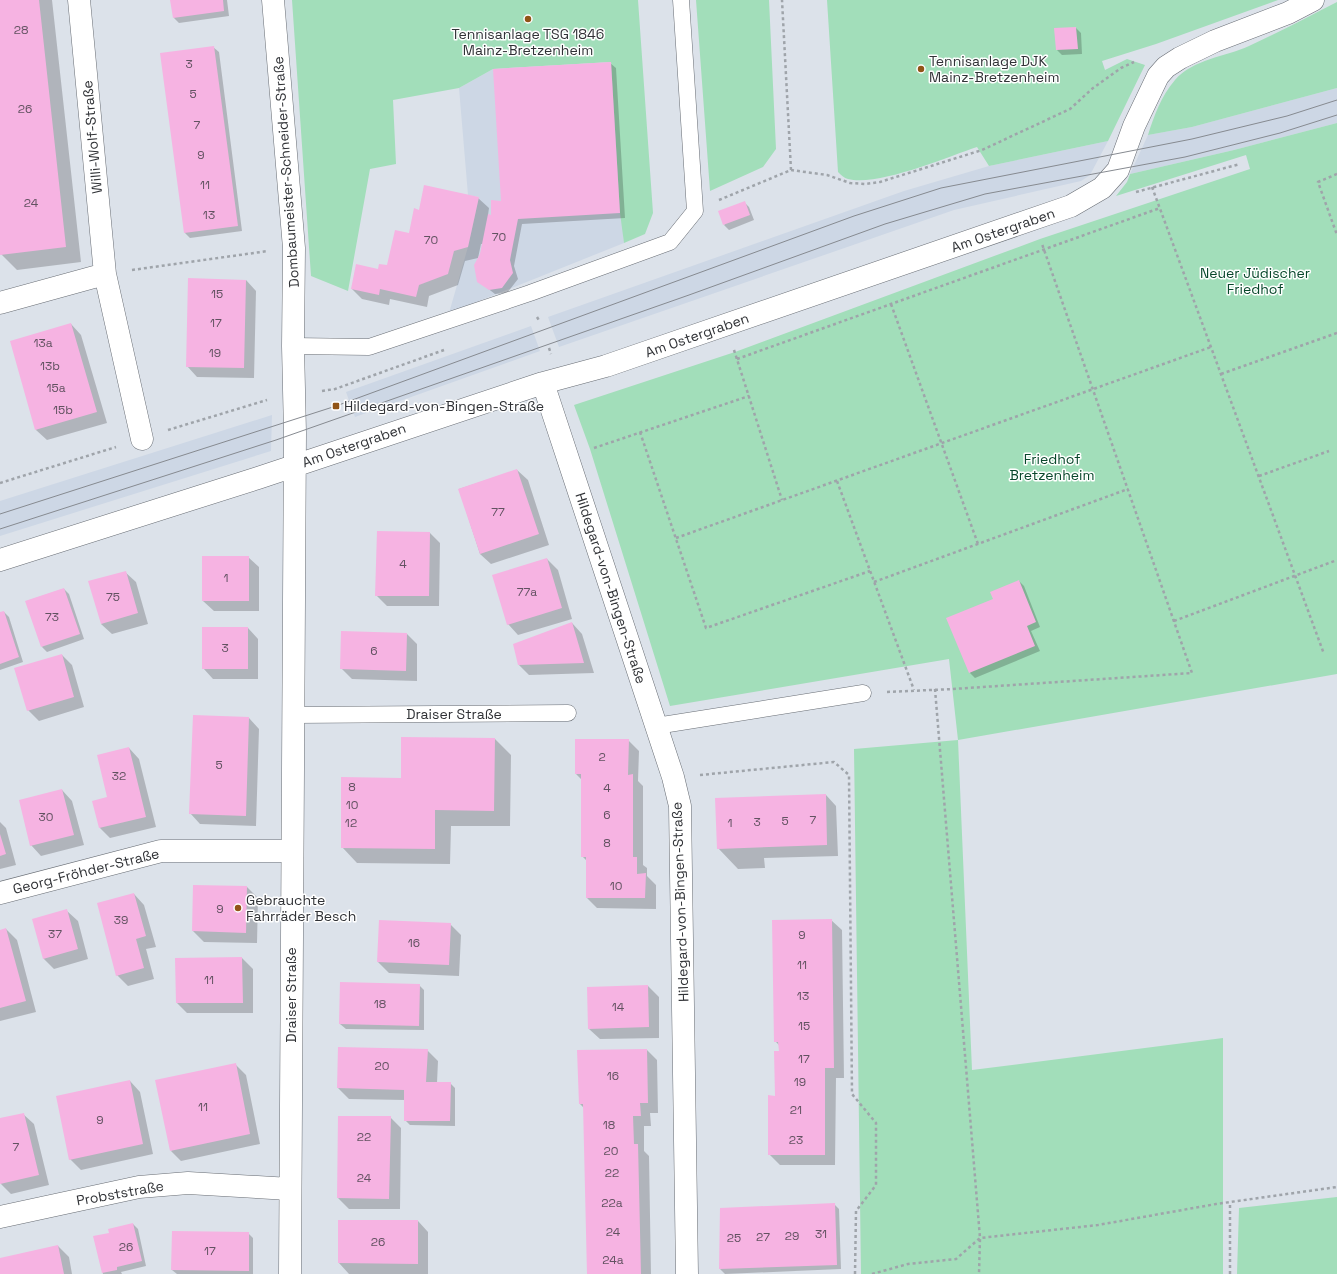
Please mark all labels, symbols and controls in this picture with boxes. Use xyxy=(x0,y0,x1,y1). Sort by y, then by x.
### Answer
marker: Tennisanlage TSG 1846 Mainz-Bretzenheim xyxy=(523,14,533,24)
house number: 28 xyxy=(14,22,28,38)
place label: Tennisanlage TSG 1846 Mainz-Bretzenheim xyxy=(452,25,604,59)
place label: Tennisanlage DJK Mainz-Bretzenheim xyxy=(929,52,1059,86)
house number: 3 xyxy=(185,56,193,72)
street label: Dombaumeister-Schneider-Straße xyxy=(269,56,303,288)
marker: Tennisanlage DJK Mainz-Bretzenheim xyxy=(916,64,926,74)
street label: Willi-Wolf-Straße xyxy=(78,80,106,194)
house number: 5 xyxy=(189,86,197,102)
house number: 26 xyxy=(18,101,32,117)
house number: 7 xyxy=(194,117,201,133)
house number: 9 xyxy=(197,147,205,163)
house number: 11 xyxy=(200,177,210,193)
house number: 24 xyxy=(24,195,39,211)
street label: Am Ostergraben xyxy=(949,204,1057,256)
house number: 13 xyxy=(203,207,215,223)
house number: 70 xyxy=(492,229,506,245)
house number: 70 xyxy=(424,232,438,248)
park label: Neuer Jüdischer Friedhof xyxy=(1200,264,1310,298)
house number: 15 xyxy=(211,286,223,302)
street label: Am Ostergraben xyxy=(643,309,751,361)
house number: 17 xyxy=(210,315,222,331)
house number: 13a xyxy=(33,335,53,351)
house number: 19 xyxy=(209,345,221,361)
house number: 13b xyxy=(40,358,60,374)
house number: 15a xyxy=(46,380,66,396)
place label: Hildegard-von-Bingen-Straße xyxy=(344,397,544,415)
marker: Hildegard-von-Bingen-Straße xyxy=(331,401,341,411)
house number: 15b xyxy=(53,402,73,418)
street label: Am Ostergraben xyxy=(300,419,408,471)
park label: Friedhof Bretzenheim xyxy=(1010,450,1094,484)
street label: Hildegard-von-Bingen-Straße xyxy=(572,490,650,686)
house number: 77 xyxy=(491,504,505,520)
house number: 4 xyxy=(399,556,407,572)
house number: 1 xyxy=(223,570,229,586)
house number: 77a xyxy=(517,584,537,600)
house number: 75 xyxy=(106,589,120,605)
house number: 73 xyxy=(45,609,59,625)
house number: 3 xyxy=(221,640,229,656)
house number: 6 xyxy=(370,643,378,659)
street label: Draiser Straße xyxy=(406,705,502,723)
house number: 2 xyxy=(598,749,606,765)
house number: 5 xyxy=(215,757,223,773)
house number: 32 xyxy=(112,768,126,784)
house number: 8 xyxy=(348,779,356,795)
house number: 4 xyxy=(603,780,611,796)
house number: 10 xyxy=(346,797,358,813)
street label: Hildegard-von-Bingen-Straße xyxy=(668,802,692,1002)
house number: 6 xyxy=(603,807,611,823)
house number: 30 xyxy=(39,809,53,825)
house number: 7 xyxy=(810,812,817,828)
house number: 5 xyxy=(781,813,789,829)
house number: 3 xyxy=(753,814,761,830)
house number: 12 xyxy=(345,815,357,831)
house number: 1 xyxy=(727,815,733,831)
house number: 8 xyxy=(603,835,611,851)
street label: Georg-Fröhder-Straße xyxy=(11,844,161,898)
house number: 10 xyxy=(610,878,622,894)
place label: Gebrauchte Fahrräder Besch xyxy=(246,891,356,925)
house number: 9 xyxy=(216,901,224,917)
marker: Gebrauchte Fahrräder Besch xyxy=(233,903,243,913)
house number: 39 xyxy=(114,912,128,928)
house number: 37 xyxy=(48,926,62,942)
house number: 9 xyxy=(798,927,806,943)
house number: 16 xyxy=(408,935,420,951)
street label: Draiser Straße xyxy=(282,947,300,1043)
house number: 11 xyxy=(797,957,807,973)
house number: 11 xyxy=(204,972,214,988)
house number: 13 xyxy=(797,988,809,1004)
house number: 18 xyxy=(374,996,386,1012)
house number: 14 xyxy=(612,999,625,1015)
house number: 15 xyxy=(798,1018,810,1034)
house number: 17 xyxy=(798,1051,810,1067)
house number: 20 xyxy=(375,1058,389,1074)
house number: 16 xyxy=(607,1068,619,1084)
house number: 19 xyxy=(794,1074,806,1090)
house number: 11 xyxy=(198,1099,208,1115)
house number: 21 xyxy=(790,1102,802,1118)
house number: 9 xyxy=(96,1112,104,1128)
house number: 18 xyxy=(603,1117,615,1133)
house number: 22 xyxy=(357,1129,371,1145)
house number: 23 xyxy=(789,1132,803,1148)
house number: 7 xyxy=(13,1139,20,1155)
house number: 20 xyxy=(604,1143,618,1159)
house number: 22 xyxy=(605,1165,619,1181)
house number: 24 xyxy=(357,1170,372,1186)
street label: Probststraße xyxy=(75,1176,165,1210)
house number: 22a xyxy=(601,1195,623,1211)
house number: 24 xyxy=(606,1224,621,1240)
house number: 31 xyxy=(815,1226,827,1242)
house number: 29 xyxy=(785,1228,799,1244)
house number: 27 xyxy=(756,1229,770,1245)
house number: 25 xyxy=(727,1230,741,1246)
house number: 26 xyxy=(371,1234,385,1250)
house number: 26 xyxy=(119,1239,133,1255)
house number: 17 xyxy=(204,1243,216,1259)
house number: 24a xyxy=(602,1252,624,1268)

